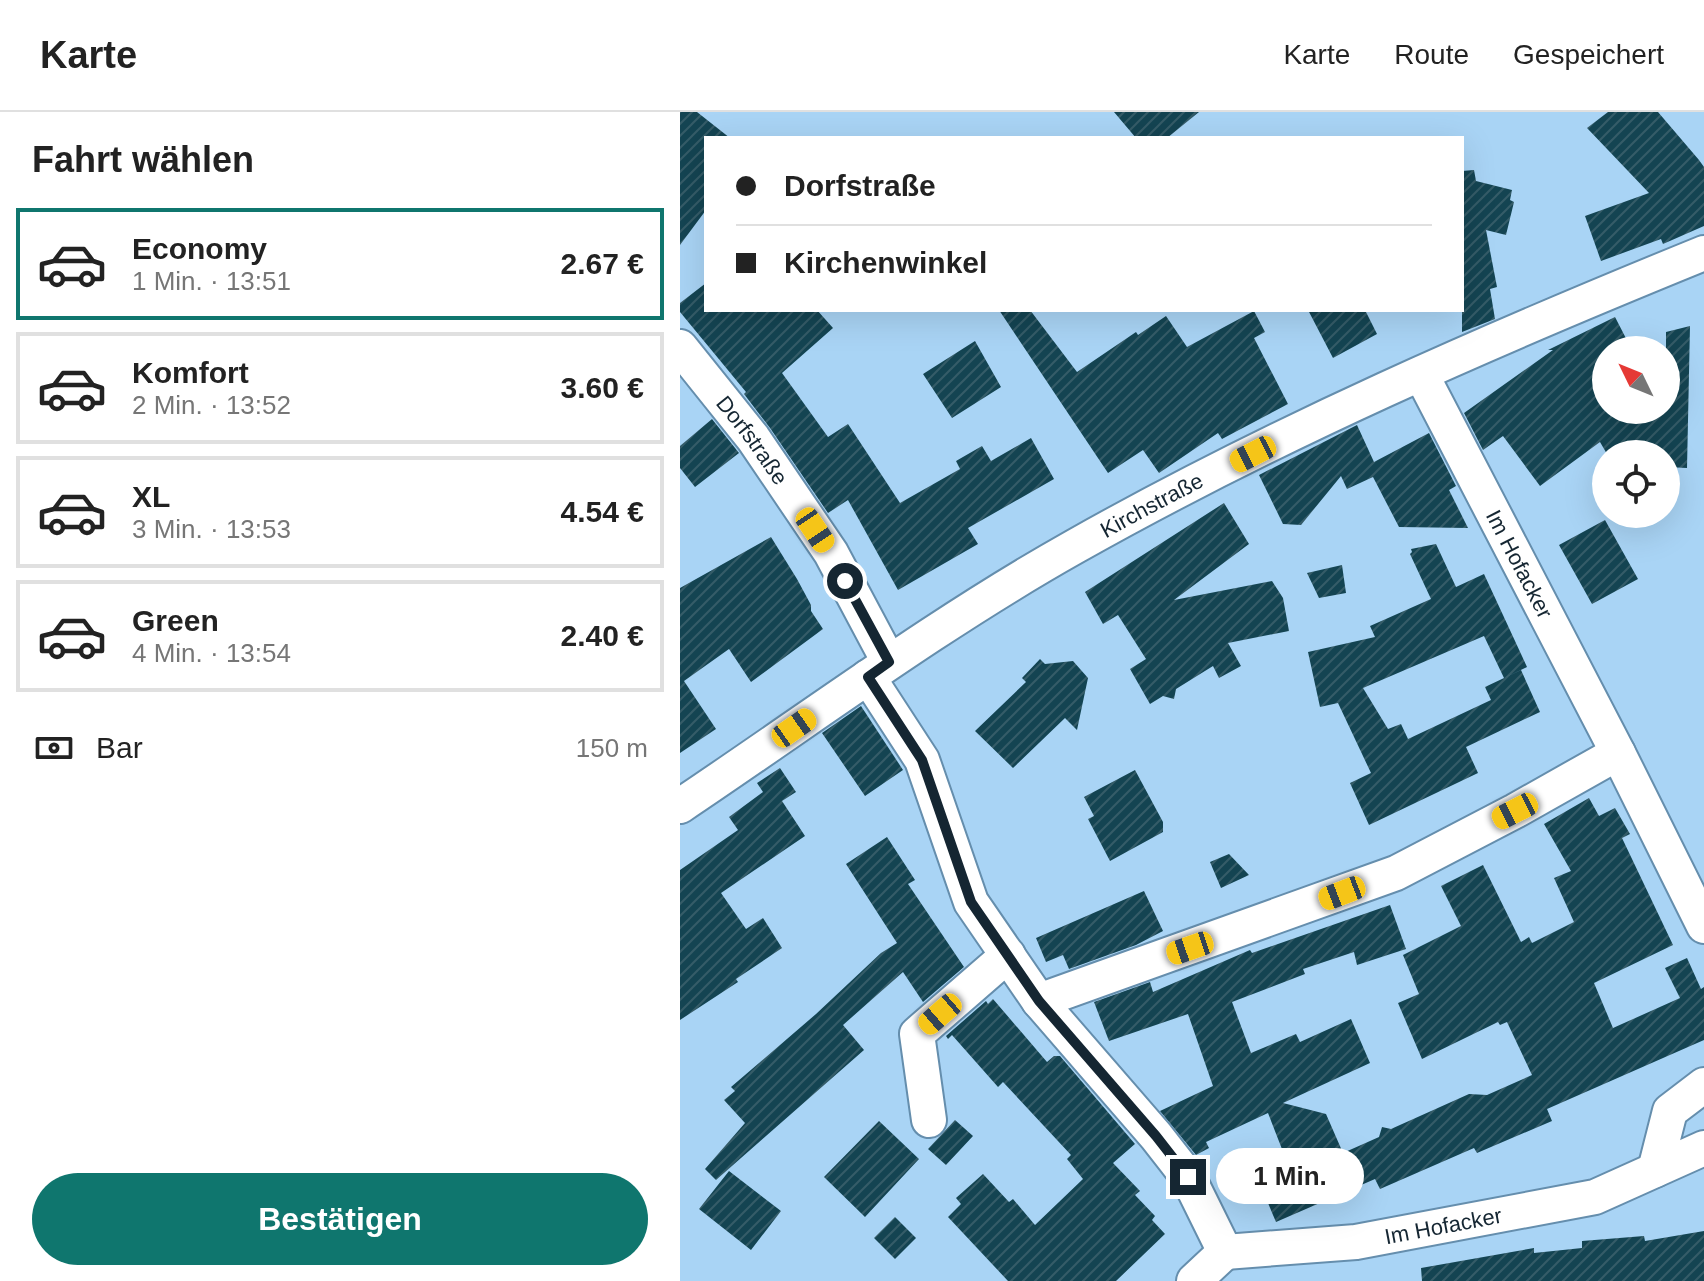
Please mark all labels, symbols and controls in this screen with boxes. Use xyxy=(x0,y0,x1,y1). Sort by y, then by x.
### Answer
text: Karte xyxy=(40,34,137,76)
text: Karte xyxy=(1283,39,1350,70)
text: Route xyxy=(1394,39,1469,70)
text: Gespeichert xyxy=(1513,39,1664,70)
text: Fahrt wählen xyxy=(32,139,254,180)
text: Dorfstraße xyxy=(784,169,936,202)
icon: car xyxy=(36,228,108,300)
text: Economy xyxy=(132,232,267,265)
text: Kirchenwinkel xyxy=(784,246,987,279)
text: 2.67 € xyxy=(561,247,644,280)
text: 1 Min. · 13:51 xyxy=(132,266,291,296)
north arrow xyxy=(1592,336,1680,424)
map controls xyxy=(1592,336,1680,528)
icon: car xyxy=(36,352,108,424)
text: Komfort xyxy=(132,356,249,389)
text: 3.60 € xyxy=(561,371,644,404)
text: 2 Min. · 13:52 xyxy=(132,390,291,420)
street label: Dorfstraße xyxy=(711,391,793,489)
car xyxy=(1226,432,1280,476)
button: locate xyxy=(1592,440,1680,528)
street label: Kirchstraße xyxy=(1096,468,1207,543)
icon: car xyxy=(36,476,108,548)
text: XL xyxy=(132,480,170,513)
text: 4.54 € xyxy=(561,495,644,528)
car xyxy=(792,503,838,557)
street label: Im Hofacker xyxy=(1481,506,1558,623)
text: 3 Min. · 13:53 xyxy=(132,514,291,544)
route start xyxy=(827,563,863,599)
icon: car xyxy=(36,600,108,672)
text: Green xyxy=(132,604,219,637)
text: 2.40 € xyxy=(561,619,644,652)
text: 4 Min. · 13:54 xyxy=(132,638,291,668)
car xyxy=(767,704,821,752)
icon: cash xyxy=(32,726,76,770)
text: Bar xyxy=(96,731,143,764)
text: 150 m xyxy=(576,733,648,763)
car xyxy=(1488,789,1542,833)
car xyxy=(1315,873,1369,913)
car xyxy=(1163,929,1217,967)
car xyxy=(914,989,966,1039)
callout: 1 Min. xyxy=(1216,1149,1364,1205)
route end xyxy=(1170,1159,1206,1195)
text: 1 Min. xyxy=(1253,1161,1327,1191)
button: Bestätigen xyxy=(32,1173,648,1265)
street label: Im Hofacker xyxy=(1383,1203,1504,1249)

